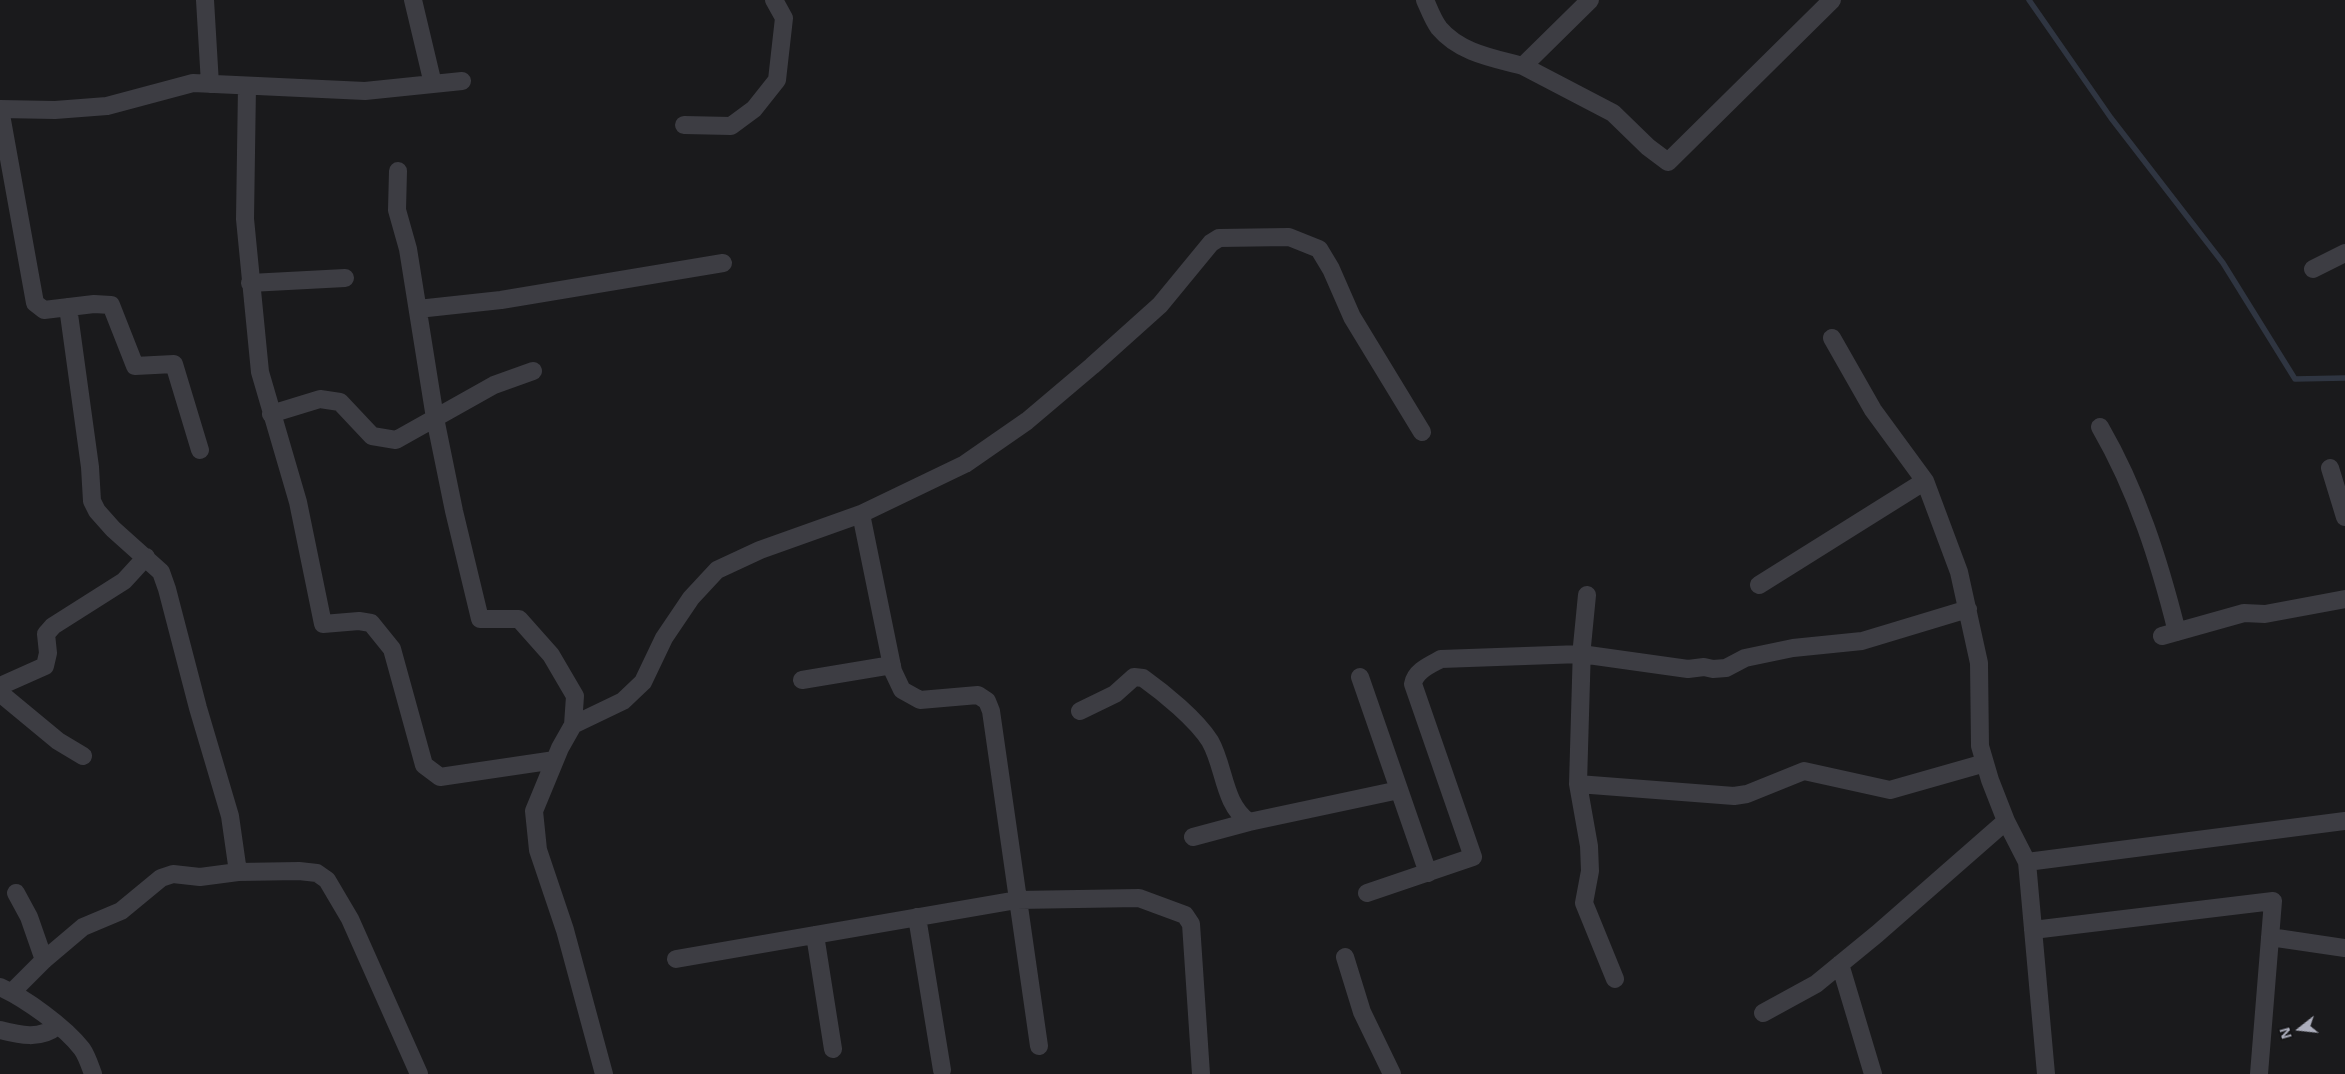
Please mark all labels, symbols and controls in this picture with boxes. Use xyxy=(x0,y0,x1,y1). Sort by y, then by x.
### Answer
north arrow xyxy=(2275,1004,2325,1054)
text: N xyxy=(2274,1025,2296,1041)

